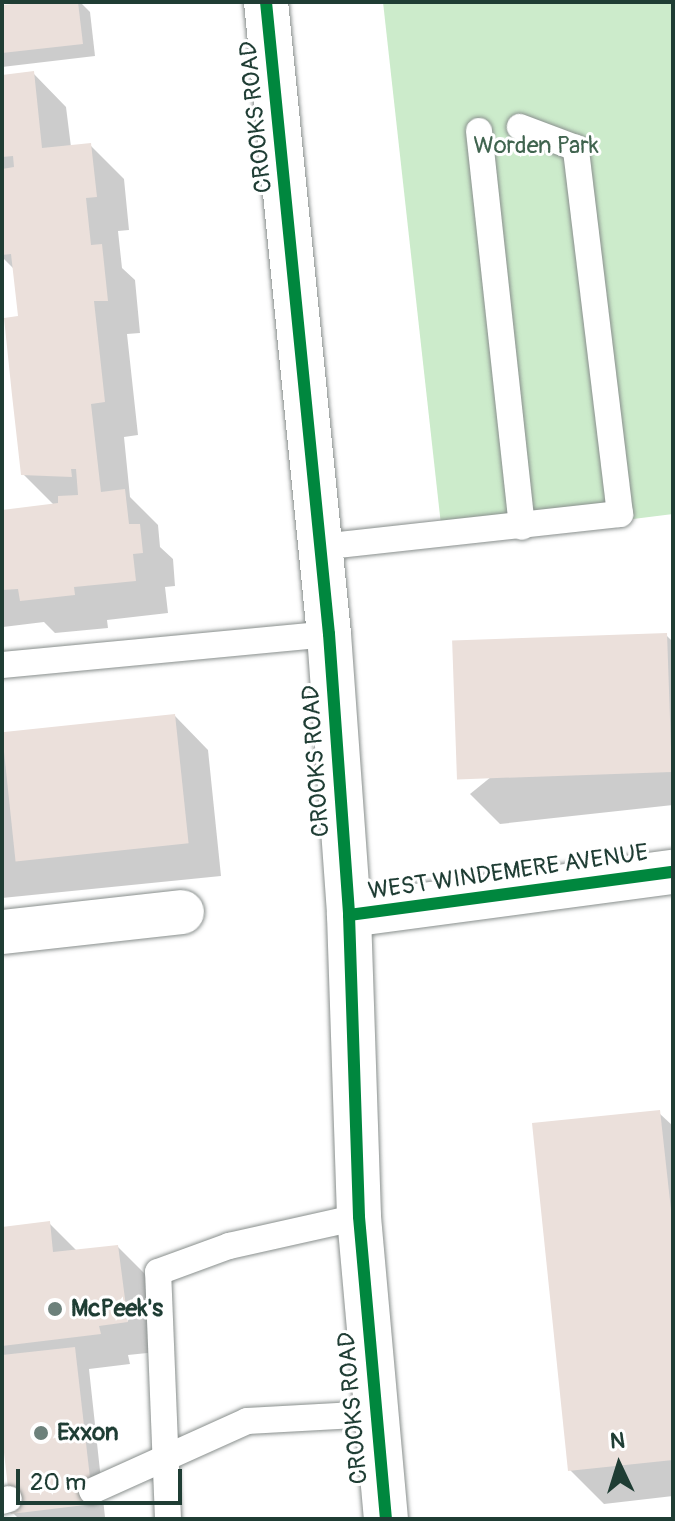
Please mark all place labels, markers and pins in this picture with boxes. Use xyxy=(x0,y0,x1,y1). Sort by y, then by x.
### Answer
place label: McPeek's xyxy=(71,1295,163,1323)
marker: McPeek's xyxy=(46,1300,64,1318)
place label: Exxon xyxy=(57,1419,119,1447)
marker: Exxon xyxy=(32,1424,50,1442)

